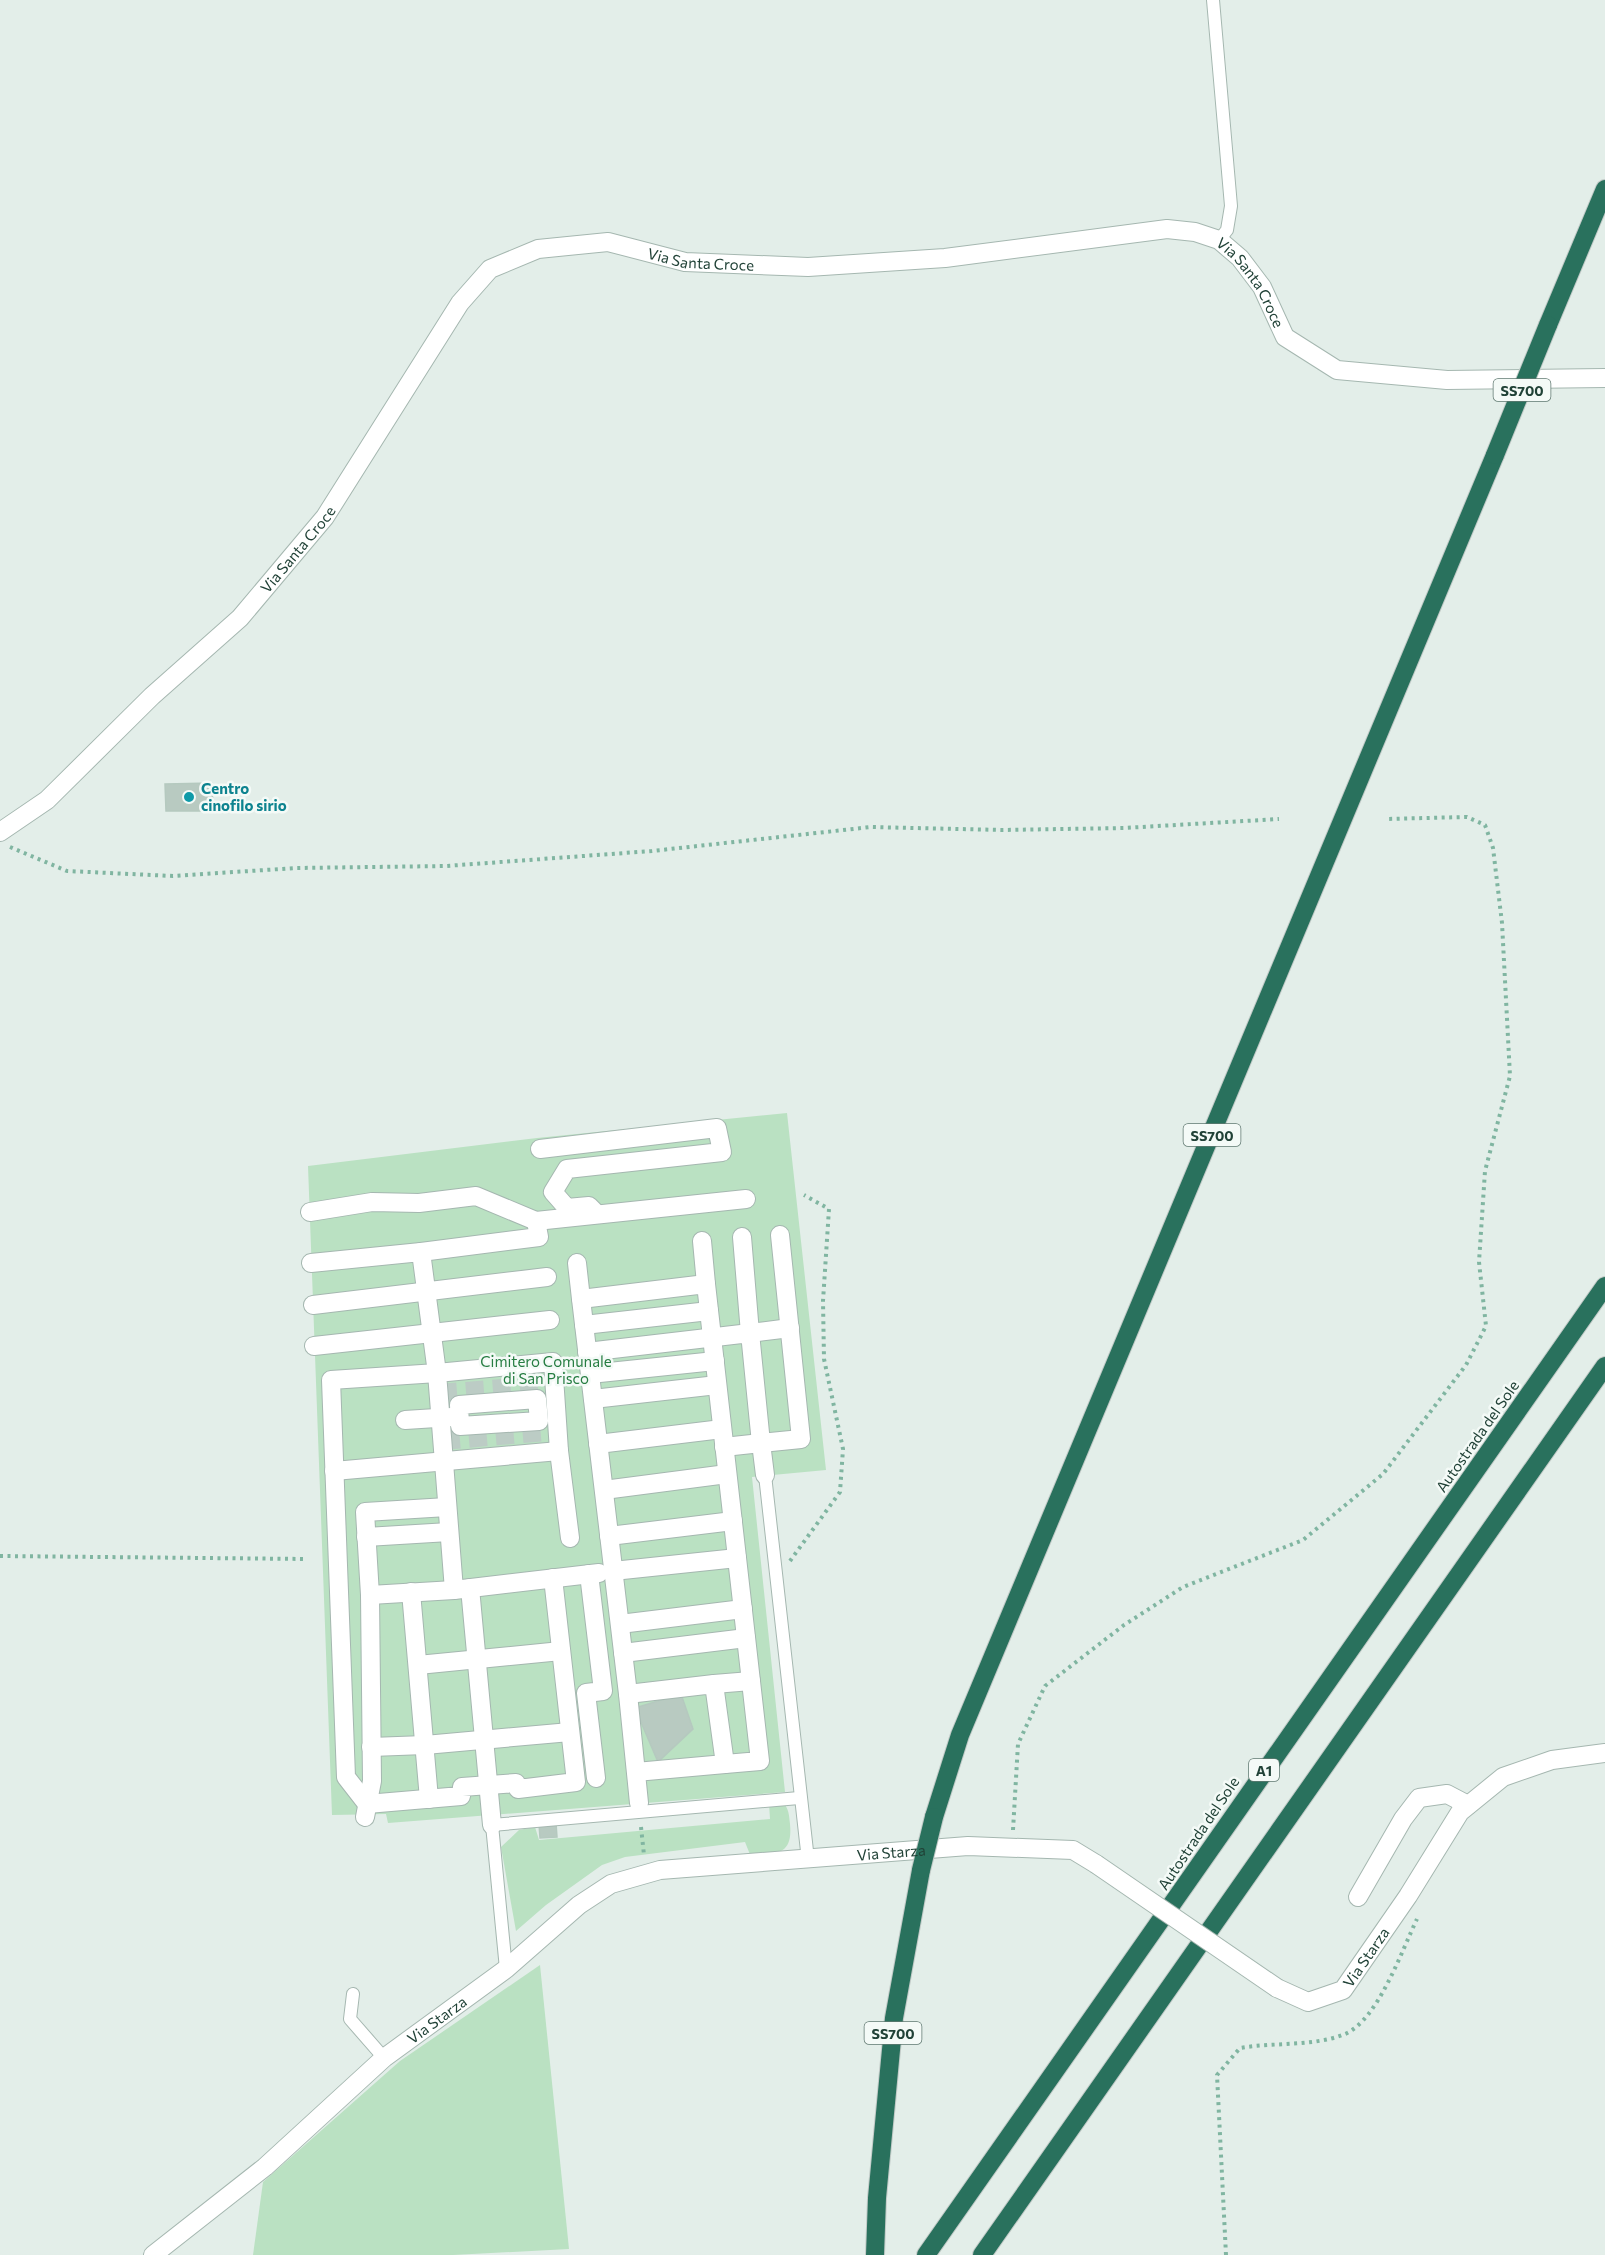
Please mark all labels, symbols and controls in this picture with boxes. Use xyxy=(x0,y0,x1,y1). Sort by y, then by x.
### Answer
street label: Via Santa Croce xyxy=(1213,233,1288,330)
street label: Via Santa Croce xyxy=(646,244,755,274)
road number: SS700 xyxy=(1494,379,1550,401)
street label: Via Santa Croce xyxy=(256,502,339,596)
place label: Centro cinofilo sirio xyxy=(201,779,287,814)
marker: Centro cinofilo sirio xyxy=(182,790,196,804)
road number: SS700 xyxy=(1184,1124,1240,1146)
park label: Cimitero Comunale di San Prisco xyxy=(480,1352,612,1387)
street label: Autostrada del Sole xyxy=(1432,1377,1522,1495)
road number: A1 xyxy=(1249,1759,1279,1781)
street label: Autostrada del Sole xyxy=(1154,1773,1242,1893)
street label: Via Starza xyxy=(856,1840,926,1864)
street label: Via Starza xyxy=(1339,1924,1393,1991)
street label: Via Starza xyxy=(404,1992,470,2047)
road number: SS700 xyxy=(864,2022,922,2044)

